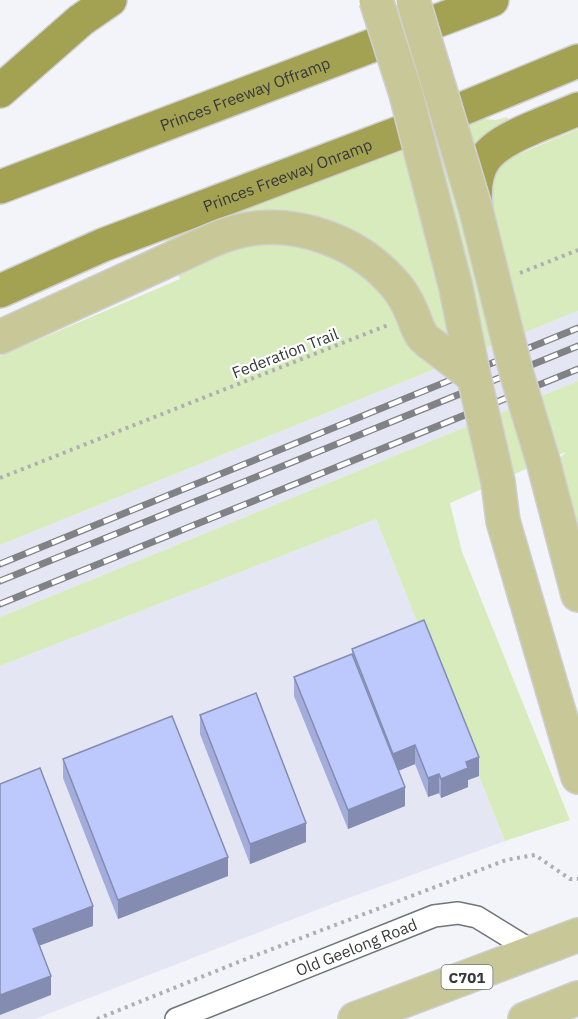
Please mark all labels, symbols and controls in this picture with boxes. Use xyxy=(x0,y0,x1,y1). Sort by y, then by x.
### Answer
street label: Princes Freeway Offramp xyxy=(157,53,333,135)
street label: Princes Freeway Onramp xyxy=(200,134,375,216)
street label: Federation Trail xyxy=(229,324,341,382)
street label: Old Geelong Road xyxy=(293,914,420,980)
road number: C701 xyxy=(442,965,492,989)

